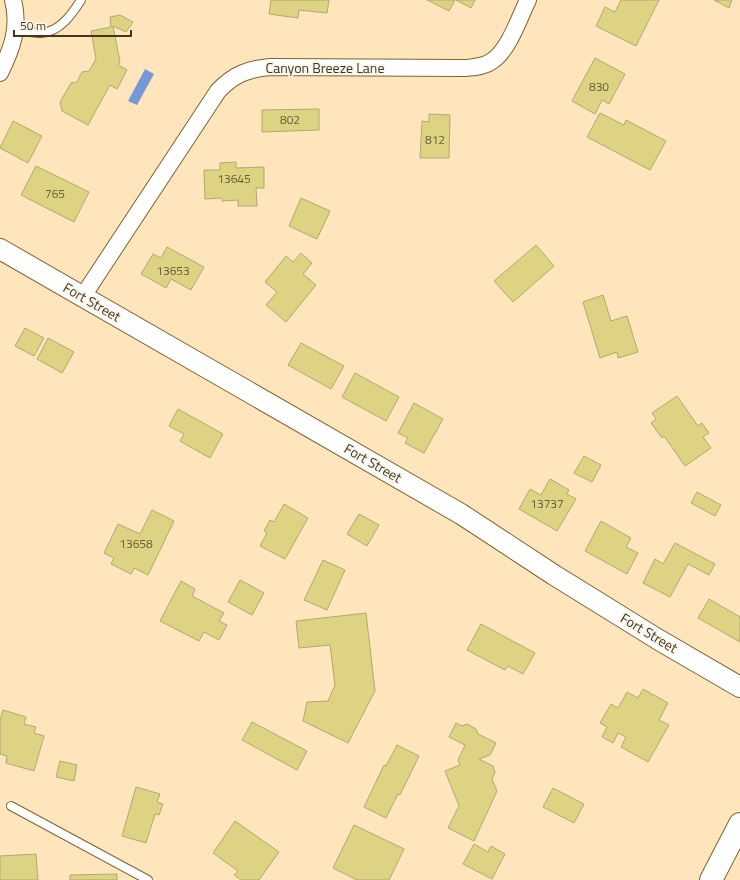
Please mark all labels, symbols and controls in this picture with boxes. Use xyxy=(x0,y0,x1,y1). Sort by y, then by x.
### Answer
scale bar xyxy=(14,12,131,38)
text: 50 m xyxy=(20,16,46,35)
street label: Canyon Breeze Lane xyxy=(266,57,384,78)
house number: 830 xyxy=(589,77,609,96)
house number: 802 xyxy=(280,110,300,129)
house number: 812 xyxy=(425,130,445,149)
house number: 13645 xyxy=(217,169,251,188)
house number: 765 xyxy=(45,184,65,203)
house number: 13653 xyxy=(156,261,190,280)
street label: Fort Street xyxy=(60,277,125,327)
street label: Fort Street xyxy=(341,438,406,488)
house number: 13737 xyxy=(530,494,564,513)
house number: 13658 xyxy=(119,534,153,553)
street label: Fort Street xyxy=(617,607,682,658)

